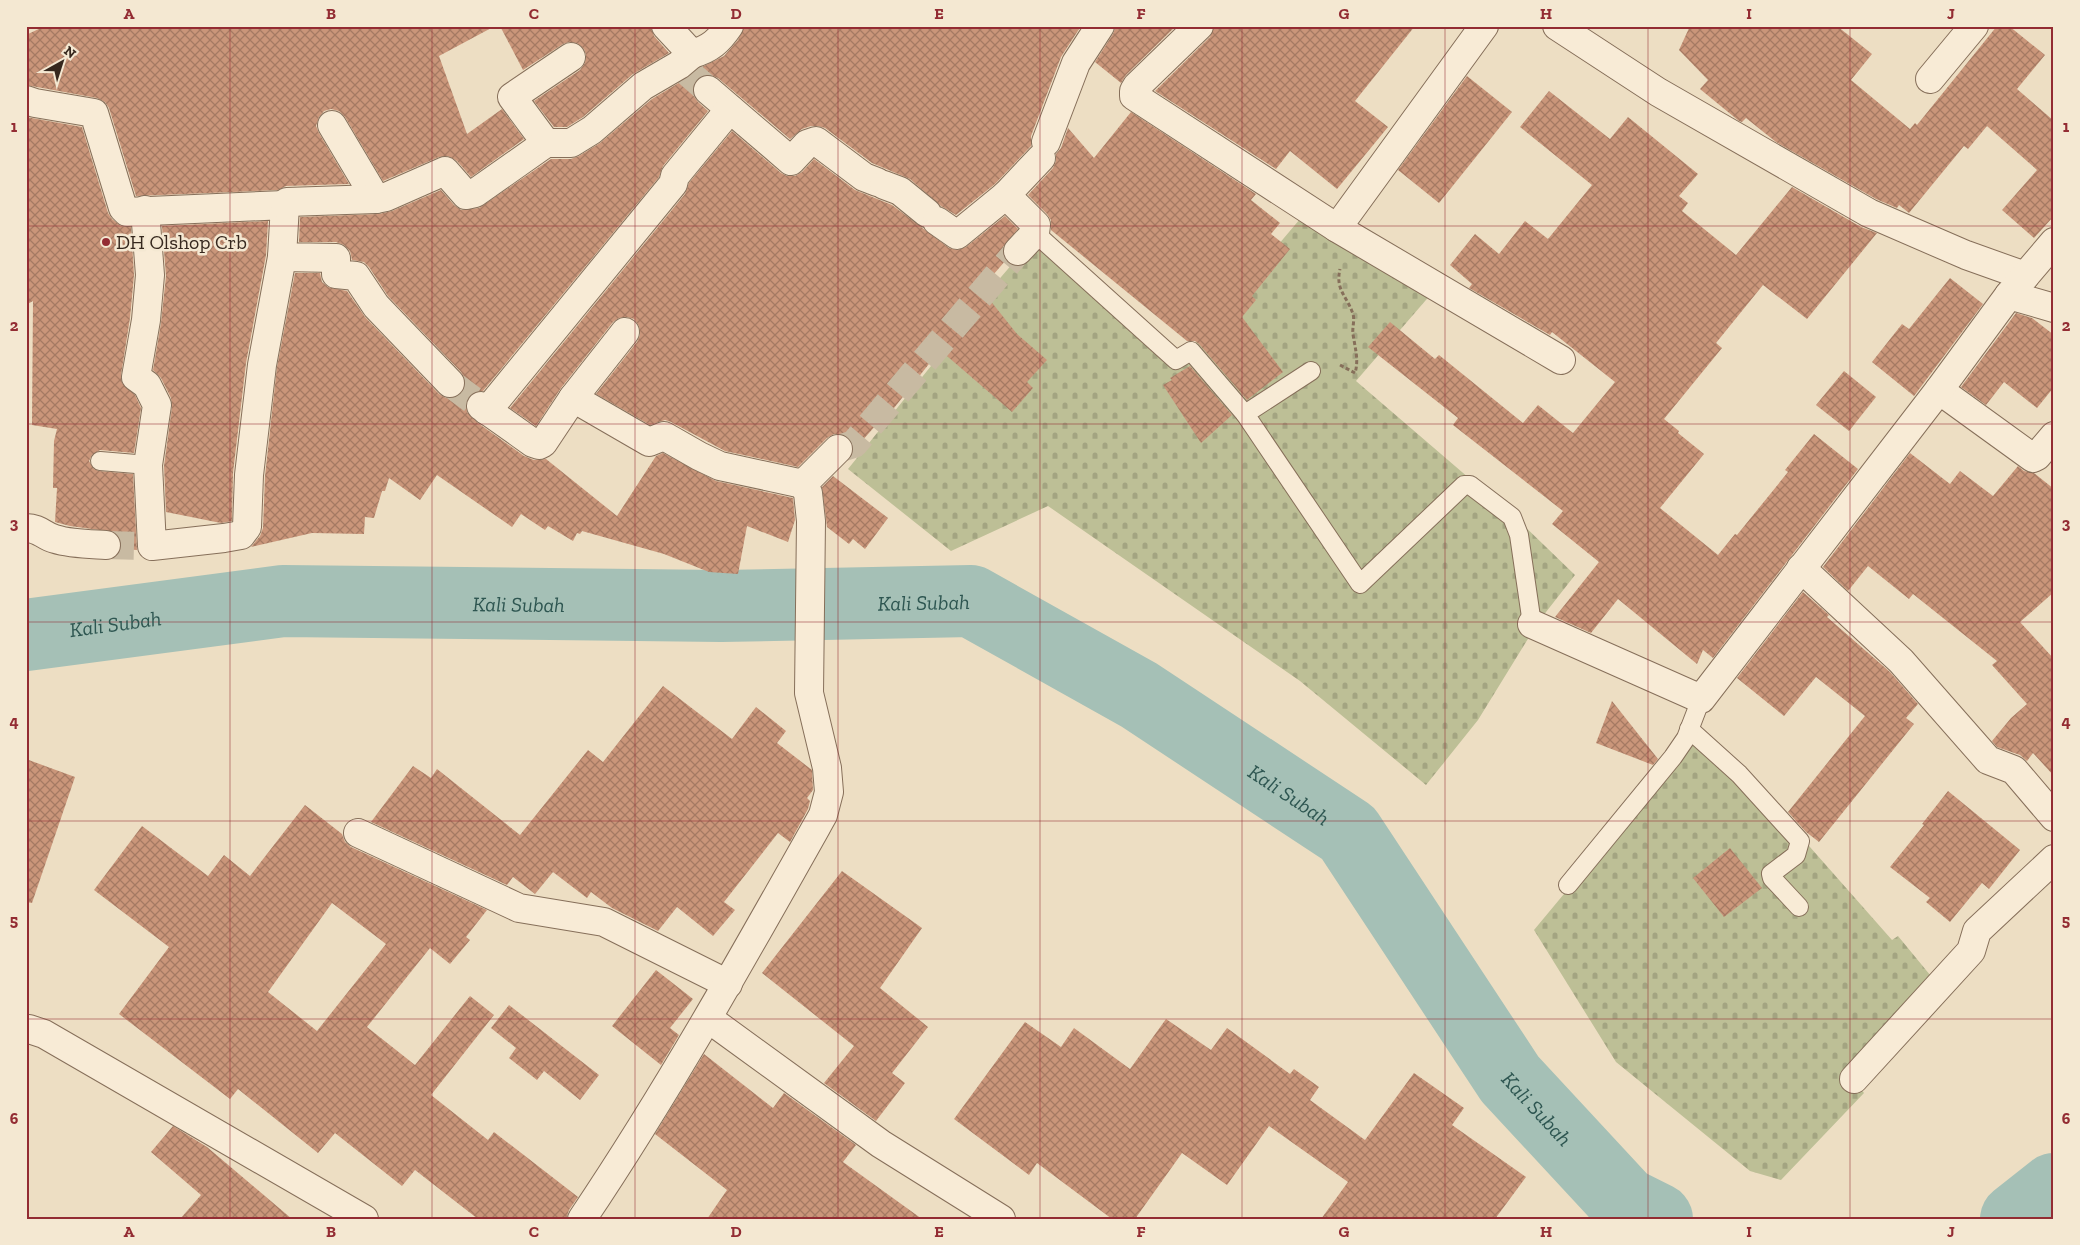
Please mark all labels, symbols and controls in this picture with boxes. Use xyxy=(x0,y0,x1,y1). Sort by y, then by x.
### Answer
text: A xyxy=(124,4,135,23)
text: B xyxy=(326,4,336,23)
text: C xyxy=(529,4,539,23)
text: D xyxy=(730,4,742,23)
text: E xyxy=(934,4,944,23)
text: F xyxy=(1136,4,1146,23)
text: G xyxy=(1339,4,1350,23)
text: H xyxy=(1540,4,1552,23)
text: I xyxy=(1746,4,1752,23)
text: J xyxy=(1947,4,1955,23)
north arrow xyxy=(38,38,88,88)
text: N xyxy=(60,42,80,62)
text: 1 xyxy=(11,117,18,136)
text: 1 xyxy=(2063,117,2070,136)
place label: DH Olshop Crb xyxy=(116,230,247,254)
marker: DH Olshop Crb xyxy=(100,236,112,248)
text: 2 xyxy=(10,316,19,335)
text: 2 xyxy=(2062,316,2071,335)
text: 3 xyxy=(10,514,19,533)
text: 3 xyxy=(2062,514,2071,533)
water label: Kali Subah xyxy=(877,589,970,615)
water label: Kali Subah xyxy=(473,591,565,617)
water label: Kali Subah xyxy=(68,605,163,642)
text: 4 xyxy=(9,712,19,731)
text: 4 xyxy=(2061,712,2071,731)
water label: Kali Subah xyxy=(1244,758,1335,830)
text: 5 xyxy=(10,911,18,930)
text: 5 xyxy=(2062,911,2070,930)
water label: Kali Subah xyxy=(1497,1066,1578,1151)
text: 6 xyxy=(10,1109,19,1128)
text: 6 xyxy=(2062,1109,2071,1128)
text: A xyxy=(124,1222,135,1241)
text: B xyxy=(326,1222,336,1241)
text: C xyxy=(529,1222,539,1241)
text: D xyxy=(730,1222,742,1241)
text: E xyxy=(934,1222,944,1241)
text: F xyxy=(1136,1222,1146,1241)
text: G xyxy=(1339,1222,1350,1241)
text: H xyxy=(1540,1222,1552,1241)
text: I xyxy=(1746,1222,1752,1241)
text: J xyxy=(1947,1222,1955,1241)

